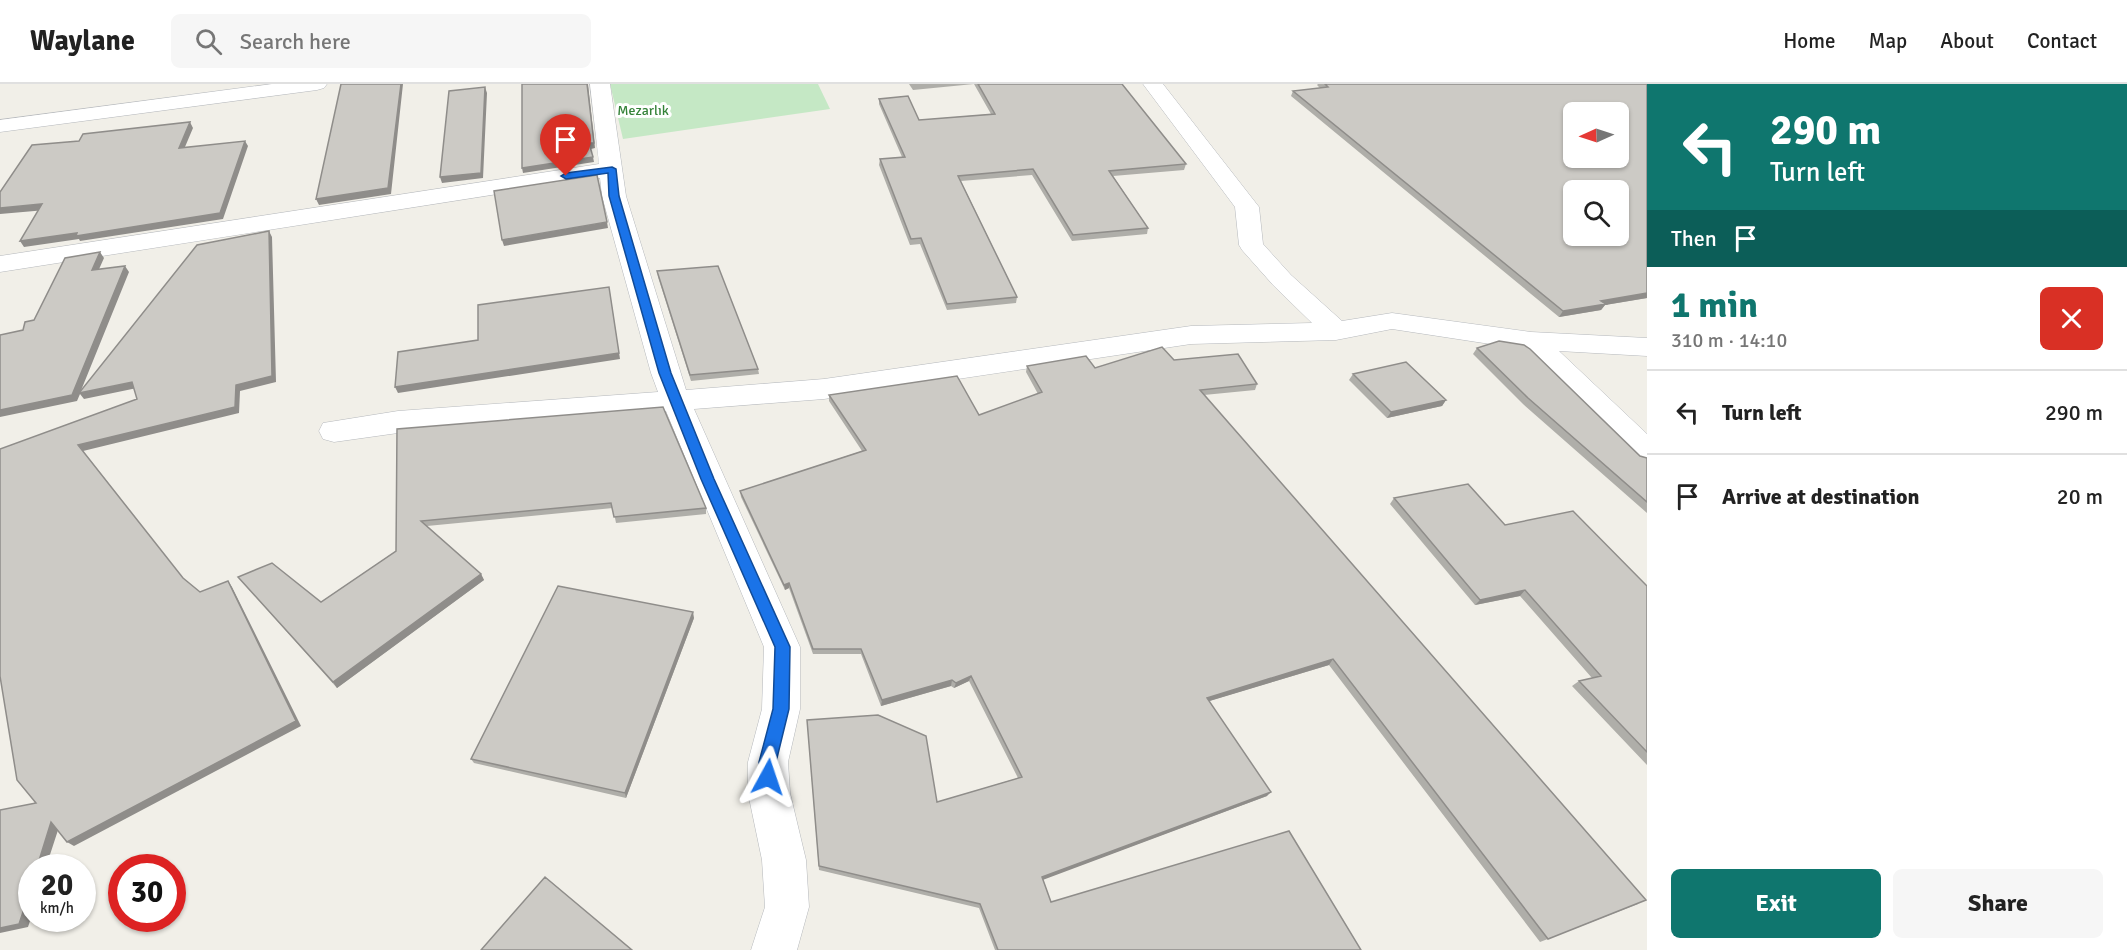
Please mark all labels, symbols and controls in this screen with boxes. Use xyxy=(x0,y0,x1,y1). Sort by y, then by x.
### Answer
search box xyxy=(171,14,591,68)
text: Waylane xyxy=(30,24,135,58)
icon: search xyxy=(192,25,225,58)
text: Search here xyxy=(240,28,351,55)
text: Home xyxy=(1783,28,1836,54)
text: Map xyxy=(1869,28,1907,54)
text: About xyxy=(1940,28,1994,54)
text: Contact xyxy=(2027,28,2097,54)
park label: Mezarlık xyxy=(617,102,669,119)
north arrow xyxy=(1563,102,1629,168)
map controls xyxy=(1563,102,1629,246)
text: 290 m xyxy=(1770,105,1881,156)
icon: left xyxy=(1671,108,1749,186)
pin xyxy=(540,114,591,176)
icon: arrive xyxy=(549,123,582,156)
text: Turn left xyxy=(1770,156,1865,189)
button: search xyxy=(1563,180,1629,246)
icon: arrive xyxy=(1729,222,1762,255)
text: Then xyxy=(1671,225,1717,252)
text: 1 min xyxy=(1671,283,1758,328)
button: close xyxy=(2040,287,2103,350)
text: 310 m · 14:10 xyxy=(1671,328,1787,353)
icon: left xyxy=(1671,396,1704,429)
text: Turn left xyxy=(1722,399,1802,426)
text: 290 m xyxy=(2045,399,2103,426)
icon: arrive xyxy=(1671,480,1704,513)
text: Arrive at destination xyxy=(1722,483,1919,510)
text: 20 m xyxy=(2057,483,2103,510)
position arrow xyxy=(736,745,800,809)
speed limit sign: 30 xyxy=(108,854,186,932)
text: 20 xyxy=(41,867,73,904)
button: Exit xyxy=(1671,869,1881,938)
button: Share xyxy=(1893,869,2103,938)
text: km/h xyxy=(40,899,74,917)

